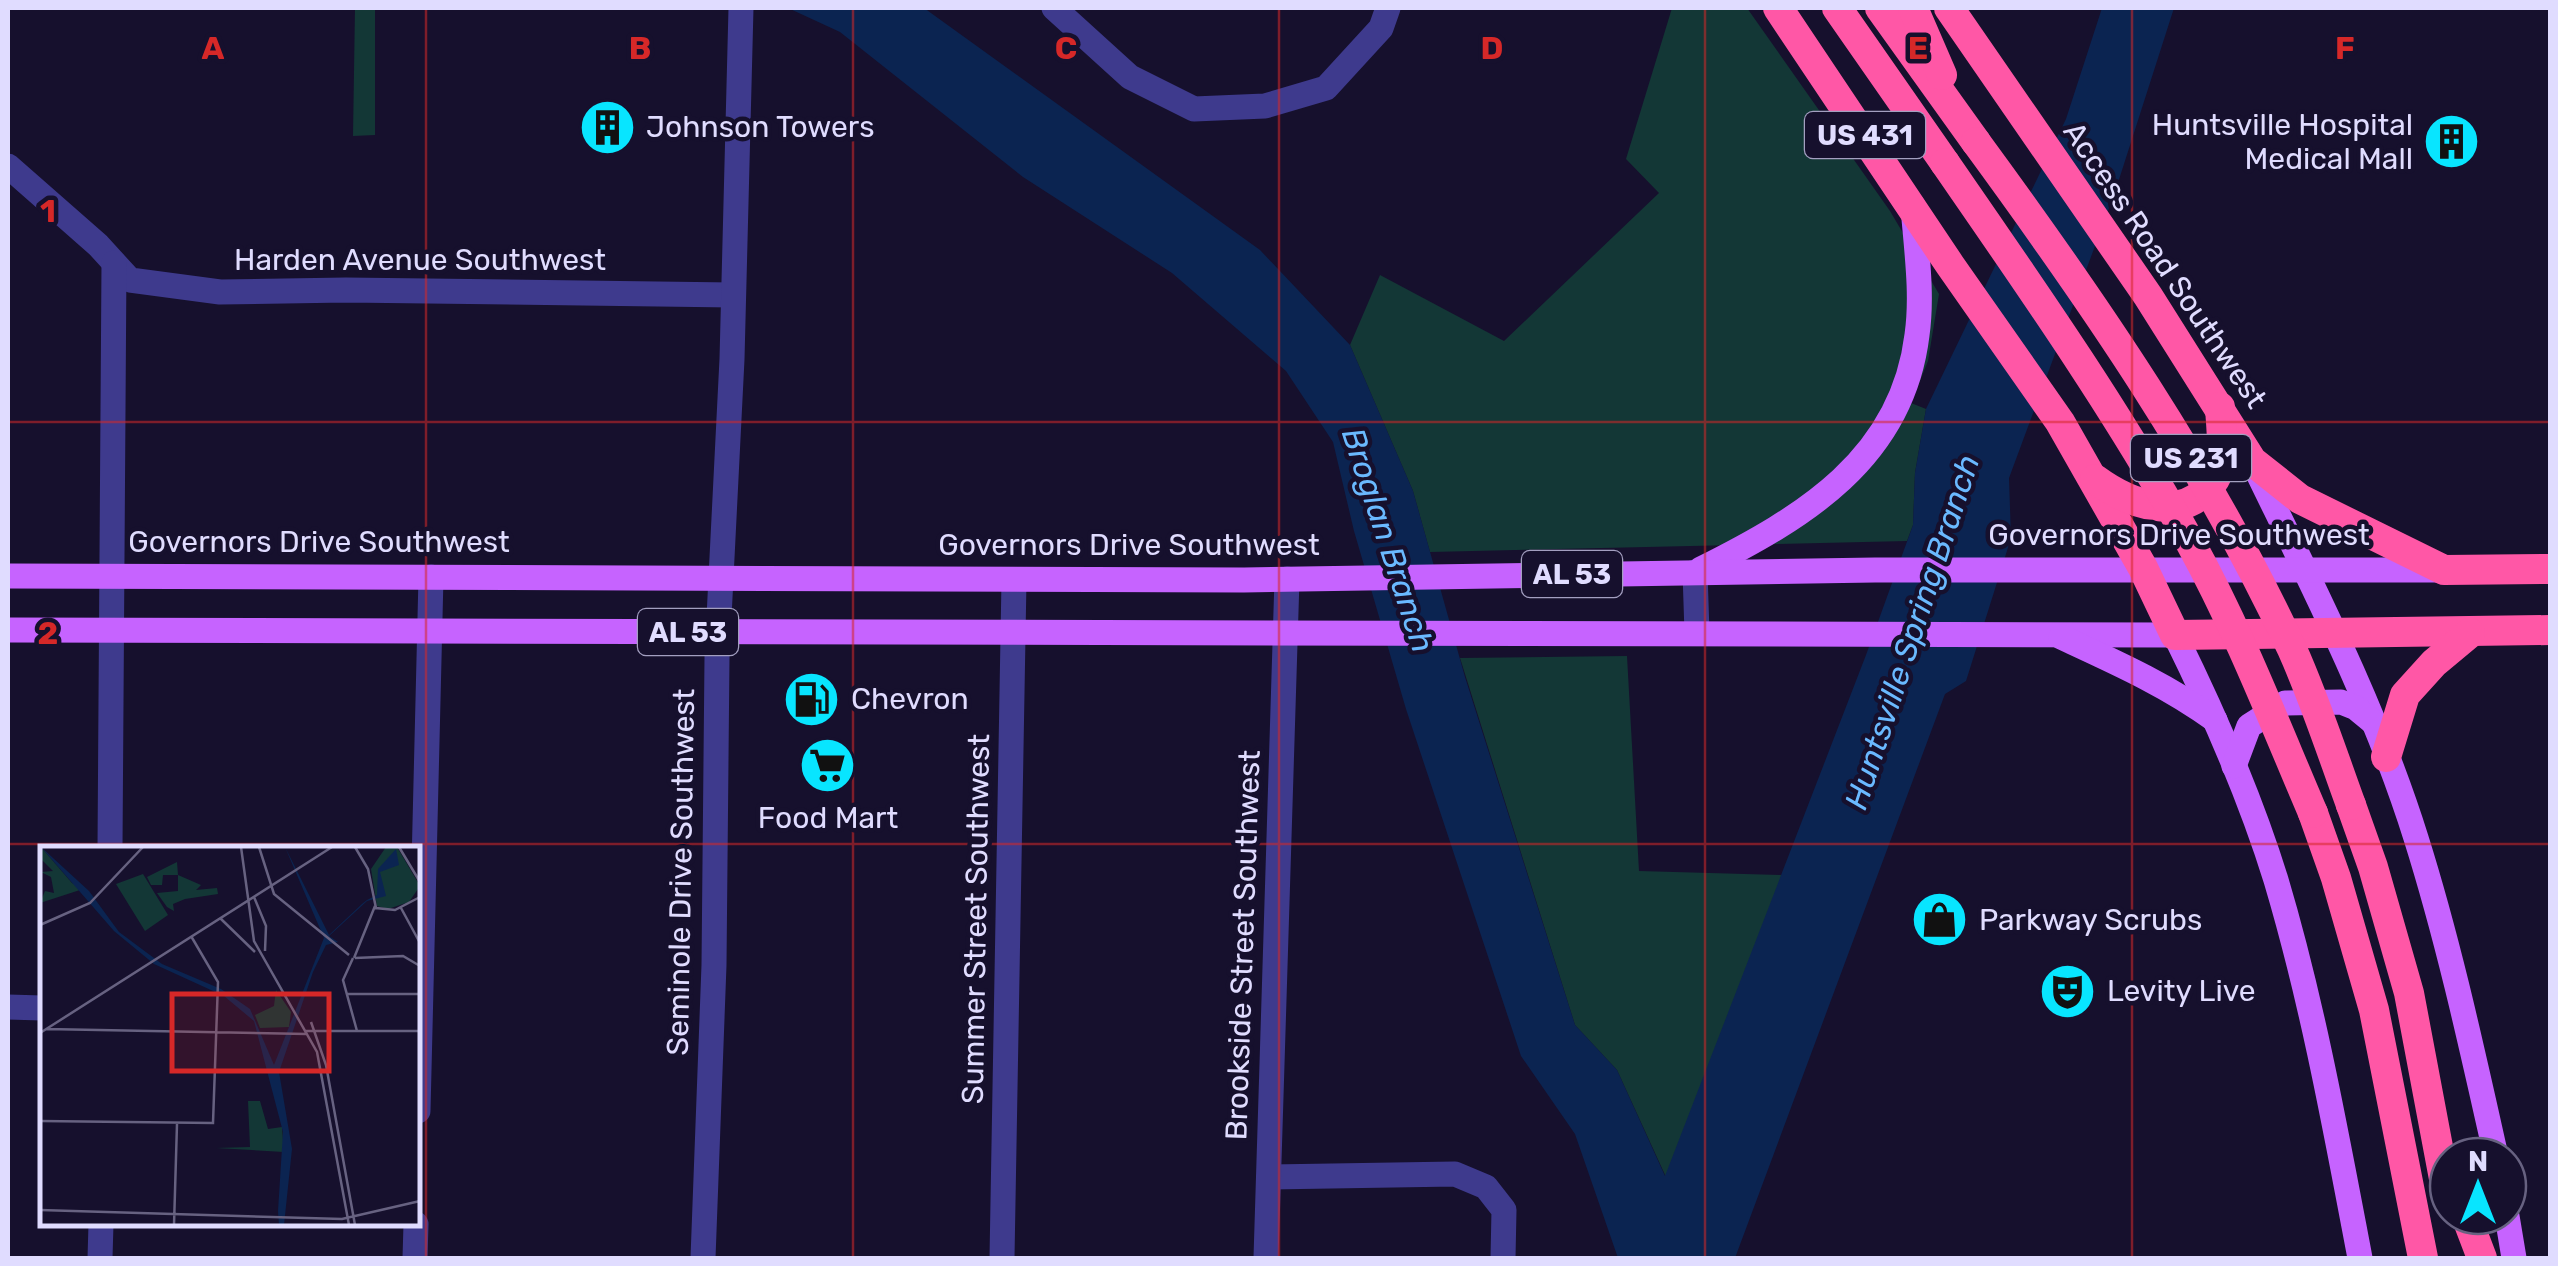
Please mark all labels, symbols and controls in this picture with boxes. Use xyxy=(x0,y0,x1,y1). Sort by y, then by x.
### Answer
text: A xyxy=(202,29,225,67)
text: B xyxy=(629,29,651,67)
text: C xyxy=(1055,29,1077,67)
text: D xyxy=(1481,29,1503,67)
text: E xyxy=(1908,29,1928,67)
text: F xyxy=(2335,29,2355,67)
building icon: Johnson Towers xyxy=(577,97,637,157)
place label: Huntsville Hospital Medical Mall xyxy=(2152,107,2413,177)
place label: Johnson Towers xyxy=(646,109,874,145)
road number: US 431 xyxy=(1805,112,1925,158)
building icon: Huntsville Hospital Medical Mall xyxy=(2422,112,2482,172)
street label: Access Road Southwest xyxy=(2056,115,2274,415)
text: 1 xyxy=(40,192,56,230)
street label: Harden Avenue Southwest xyxy=(234,242,606,278)
water label: Broglan Branch xyxy=(1334,423,1442,657)
road number: US 231 xyxy=(2131,435,2251,481)
water label: Huntsville Spring Branch xyxy=(1837,450,1987,814)
street label: Governors Drive Southwest xyxy=(1988,517,2370,553)
street label: Governors Drive Southwest xyxy=(128,524,510,560)
street label: Governors Drive Southwest xyxy=(938,527,1320,563)
road number: AL 53 xyxy=(1522,551,1622,597)
road number: AL 53 xyxy=(638,609,738,655)
text: 2 xyxy=(38,614,58,652)
fuel station icon: Chevron xyxy=(782,669,842,729)
place label: Chevron xyxy=(851,681,969,717)
street label: Seminole Drive Southwest xyxy=(660,688,702,1056)
street label: Summer Street Southwest xyxy=(955,733,997,1104)
supermarket icon: Food Mart xyxy=(798,736,858,796)
street label: Brookside Street Southwest xyxy=(1218,749,1268,1141)
place label: Food Mart xyxy=(758,800,898,836)
inset map xyxy=(40,846,420,1226)
shop icon: Parkway Scrubs xyxy=(1910,890,1970,950)
place label: Parkway Scrubs xyxy=(1979,902,2202,938)
theatre icon: Levity Live xyxy=(2038,961,2098,1021)
place label: Levity Live xyxy=(2107,973,2256,1009)
north arrow xyxy=(2428,1136,2528,1236)
text: N xyxy=(2468,1145,2488,1178)

